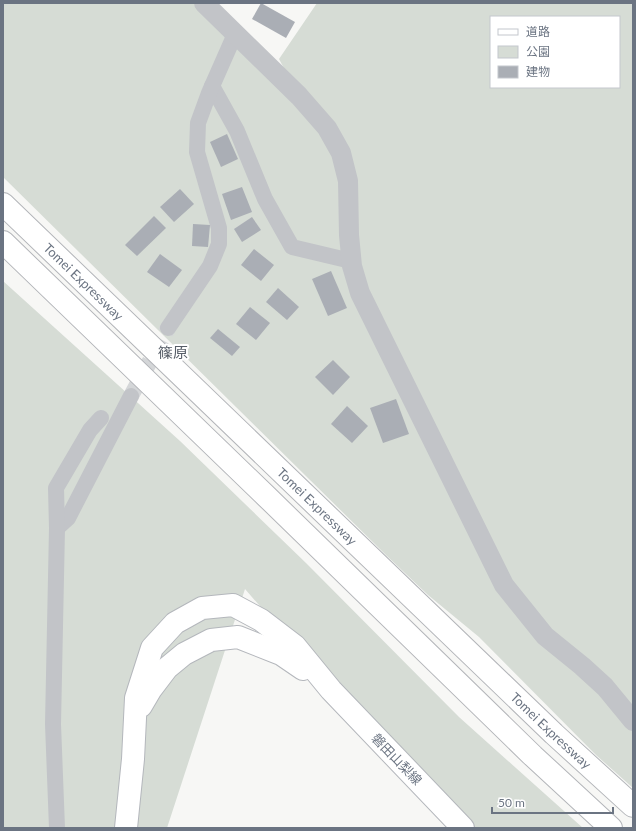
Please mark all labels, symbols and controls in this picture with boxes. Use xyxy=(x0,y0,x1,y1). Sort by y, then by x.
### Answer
legend xyxy=(490,16,620,88)
text: 道路 xyxy=(526,24,550,39)
text: 公園 xyxy=(526,44,550,59)
text: 建物 xyxy=(526,64,550,79)
street label: Tomei Expressway xyxy=(40,240,127,324)
district label: 篠原 xyxy=(158,343,188,361)
street label: Tomei Expressway xyxy=(274,464,361,548)
street label: Tomei Expressway xyxy=(508,689,595,772)
street label: 磐田山梨線 xyxy=(369,730,425,788)
scale bar xyxy=(492,789,613,815)
text: 50 m xyxy=(498,795,525,810)

